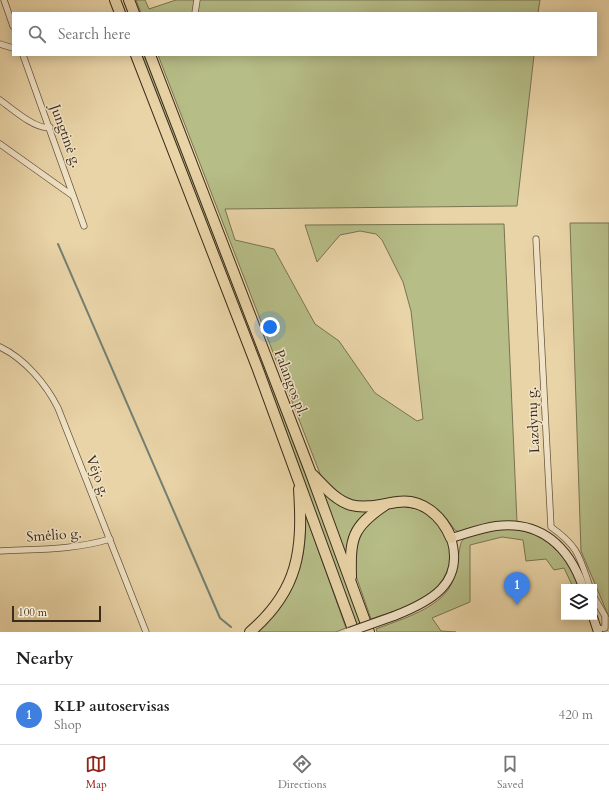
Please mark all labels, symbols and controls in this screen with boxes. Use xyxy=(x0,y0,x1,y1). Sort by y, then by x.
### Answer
search box xyxy=(12,12,597,56)
icon: search xyxy=(26,23,48,45)
text: Search here xyxy=(58,24,131,44)
street label: Jungtinė g. xyxy=(45,100,86,170)
your location xyxy=(260,317,280,337)
street label: Palangos pl. xyxy=(270,347,312,419)
street label: Lazdynų g. xyxy=(522,386,544,454)
street label: Vėjo g. xyxy=(81,452,115,500)
street label: Smėlio g. xyxy=(26,524,82,546)
pin: 1 xyxy=(504,572,530,605)
map controls xyxy=(561,584,597,620)
button: layers xyxy=(561,584,597,620)
scale bar xyxy=(12,604,101,623)
text: 100 m xyxy=(18,605,47,620)
text: Nearby xyxy=(16,647,73,670)
text: KLP autoservisas xyxy=(54,696,170,716)
text: 1 xyxy=(26,706,32,724)
text: 420 m xyxy=(559,706,593,724)
text: Shop xyxy=(54,716,82,734)
tab: Map xyxy=(85,753,107,792)
tab: Directions xyxy=(278,753,326,792)
tab: Saved xyxy=(497,753,524,792)

